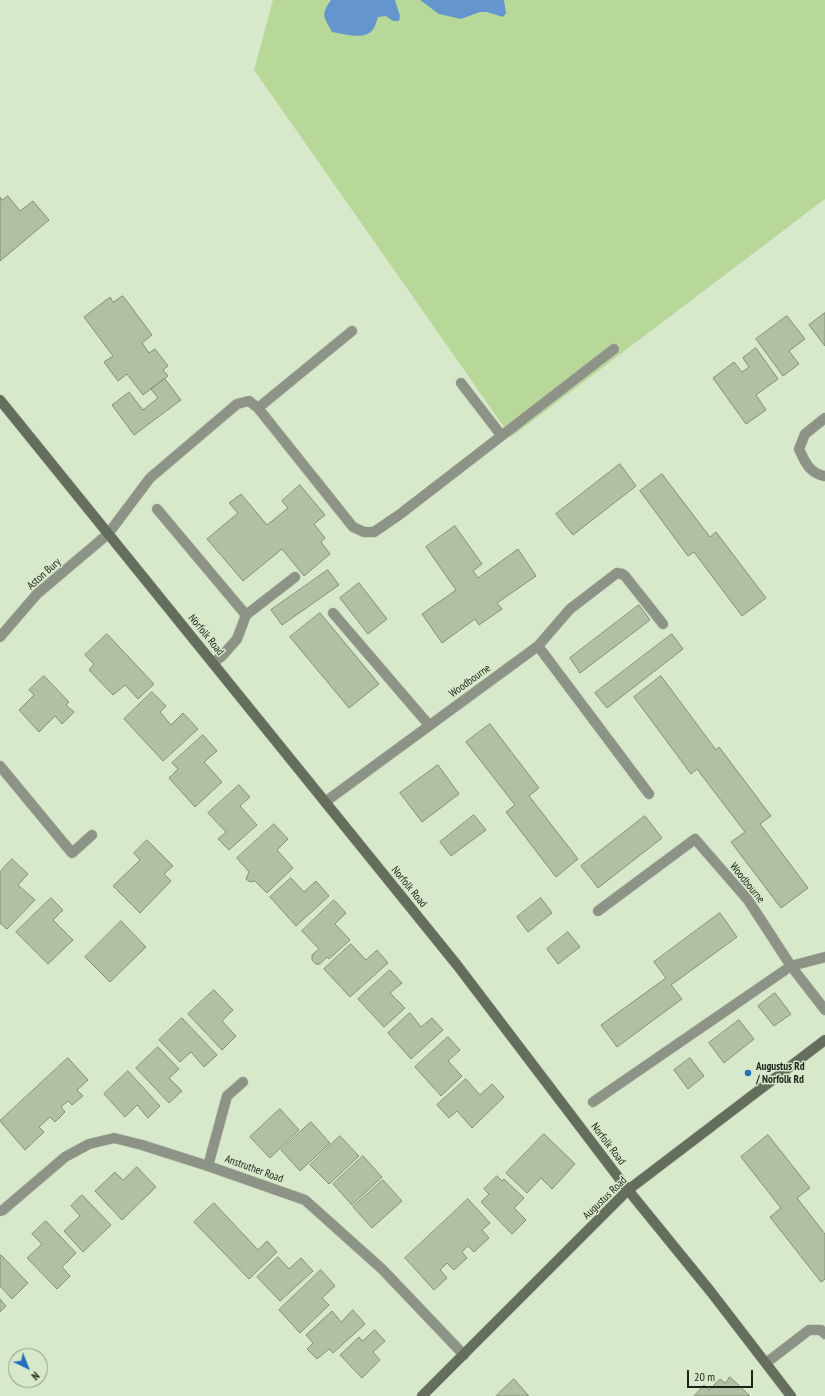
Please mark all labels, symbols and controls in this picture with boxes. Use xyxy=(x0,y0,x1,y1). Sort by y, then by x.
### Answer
street label: Aston Bury xyxy=(24,555,64,593)
street label: Norfolk Road xyxy=(185,612,227,658)
street label: Woodbourne xyxy=(447,662,493,700)
street label: Woodbourne xyxy=(727,860,767,906)
street label: Norfolk Road xyxy=(388,864,430,910)
place label: Augustus Rd / Norfolk Rd xyxy=(756,1060,805,1086)
marker: Augustus Rd / Norfolk Rd xyxy=(743,1068,753,1078)
street label: Norfolk Road xyxy=(588,1120,628,1168)
street label: Anstruther Road xyxy=(223,1152,285,1186)
street label: Augustus Road xyxy=(580,1174,630,1222)
north arrow xyxy=(8,1348,48,1388)
scale bar xyxy=(689,1362,755,1388)
text: N xyxy=(29,1369,42,1383)
text: 20 m xyxy=(694,1369,715,1384)

